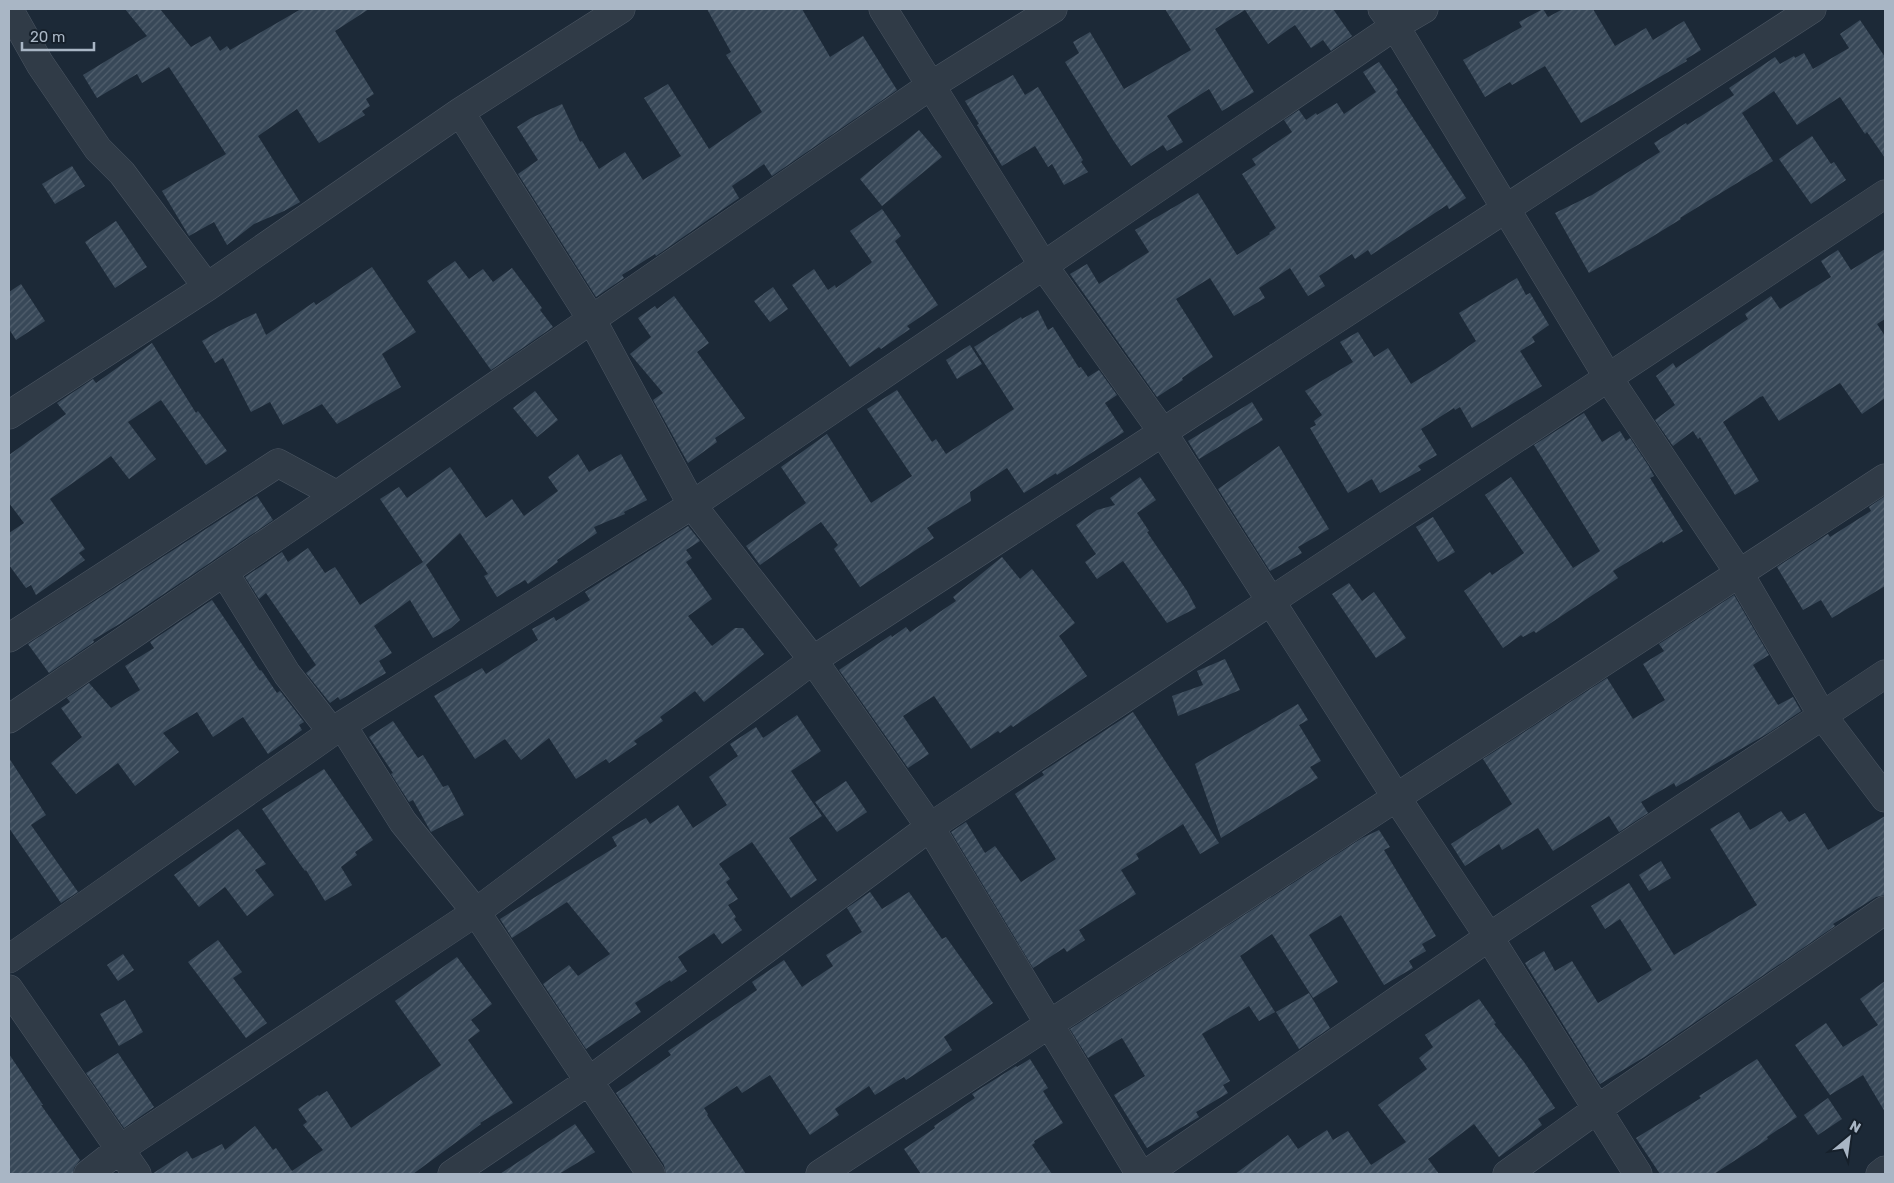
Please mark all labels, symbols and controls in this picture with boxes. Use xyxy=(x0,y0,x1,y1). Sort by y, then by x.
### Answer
scale bar xyxy=(22,20,95,52)
text: 20 m xyxy=(30,28,65,46)
north arrow xyxy=(1824,1113,1874,1163)
text: N xyxy=(1847,1117,1864,1137)

